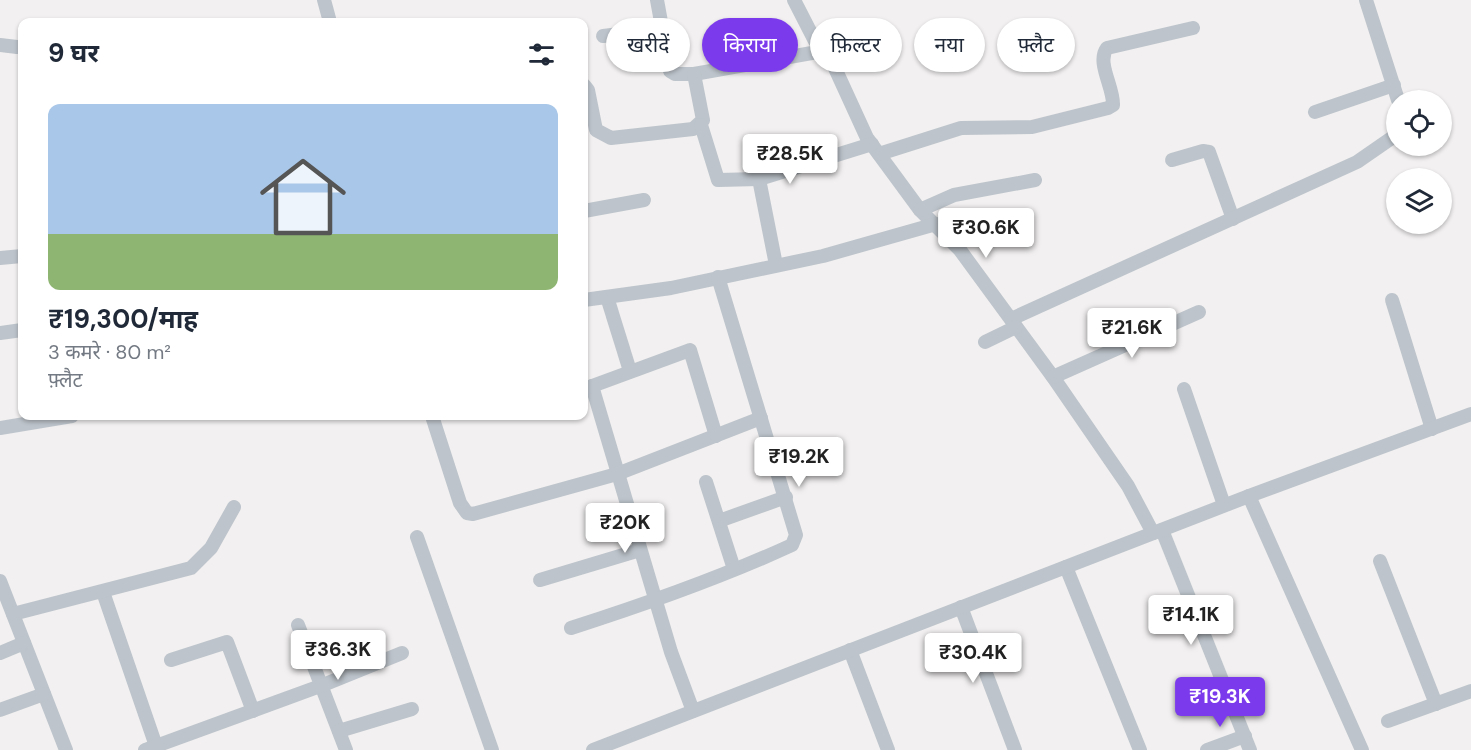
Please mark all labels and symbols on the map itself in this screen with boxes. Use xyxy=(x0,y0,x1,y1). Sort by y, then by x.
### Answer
pin: ₹28.5K xyxy=(741,134,839,185)
pin: ₹30.6K xyxy=(937,208,1035,259)
pin: ₹21.6K xyxy=(1083,308,1181,359)
pin: ₹19.2K xyxy=(750,437,848,488)
pin: ₹20K xyxy=(589,503,661,554)
pin: ₹14.1K xyxy=(1142,595,1240,646)
pin: ₹36.3K xyxy=(289,630,387,681)
pin: ₹30.4K xyxy=(924,633,1022,684)
pin: ₹19.3K xyxy=(1171,677,1269,728)

